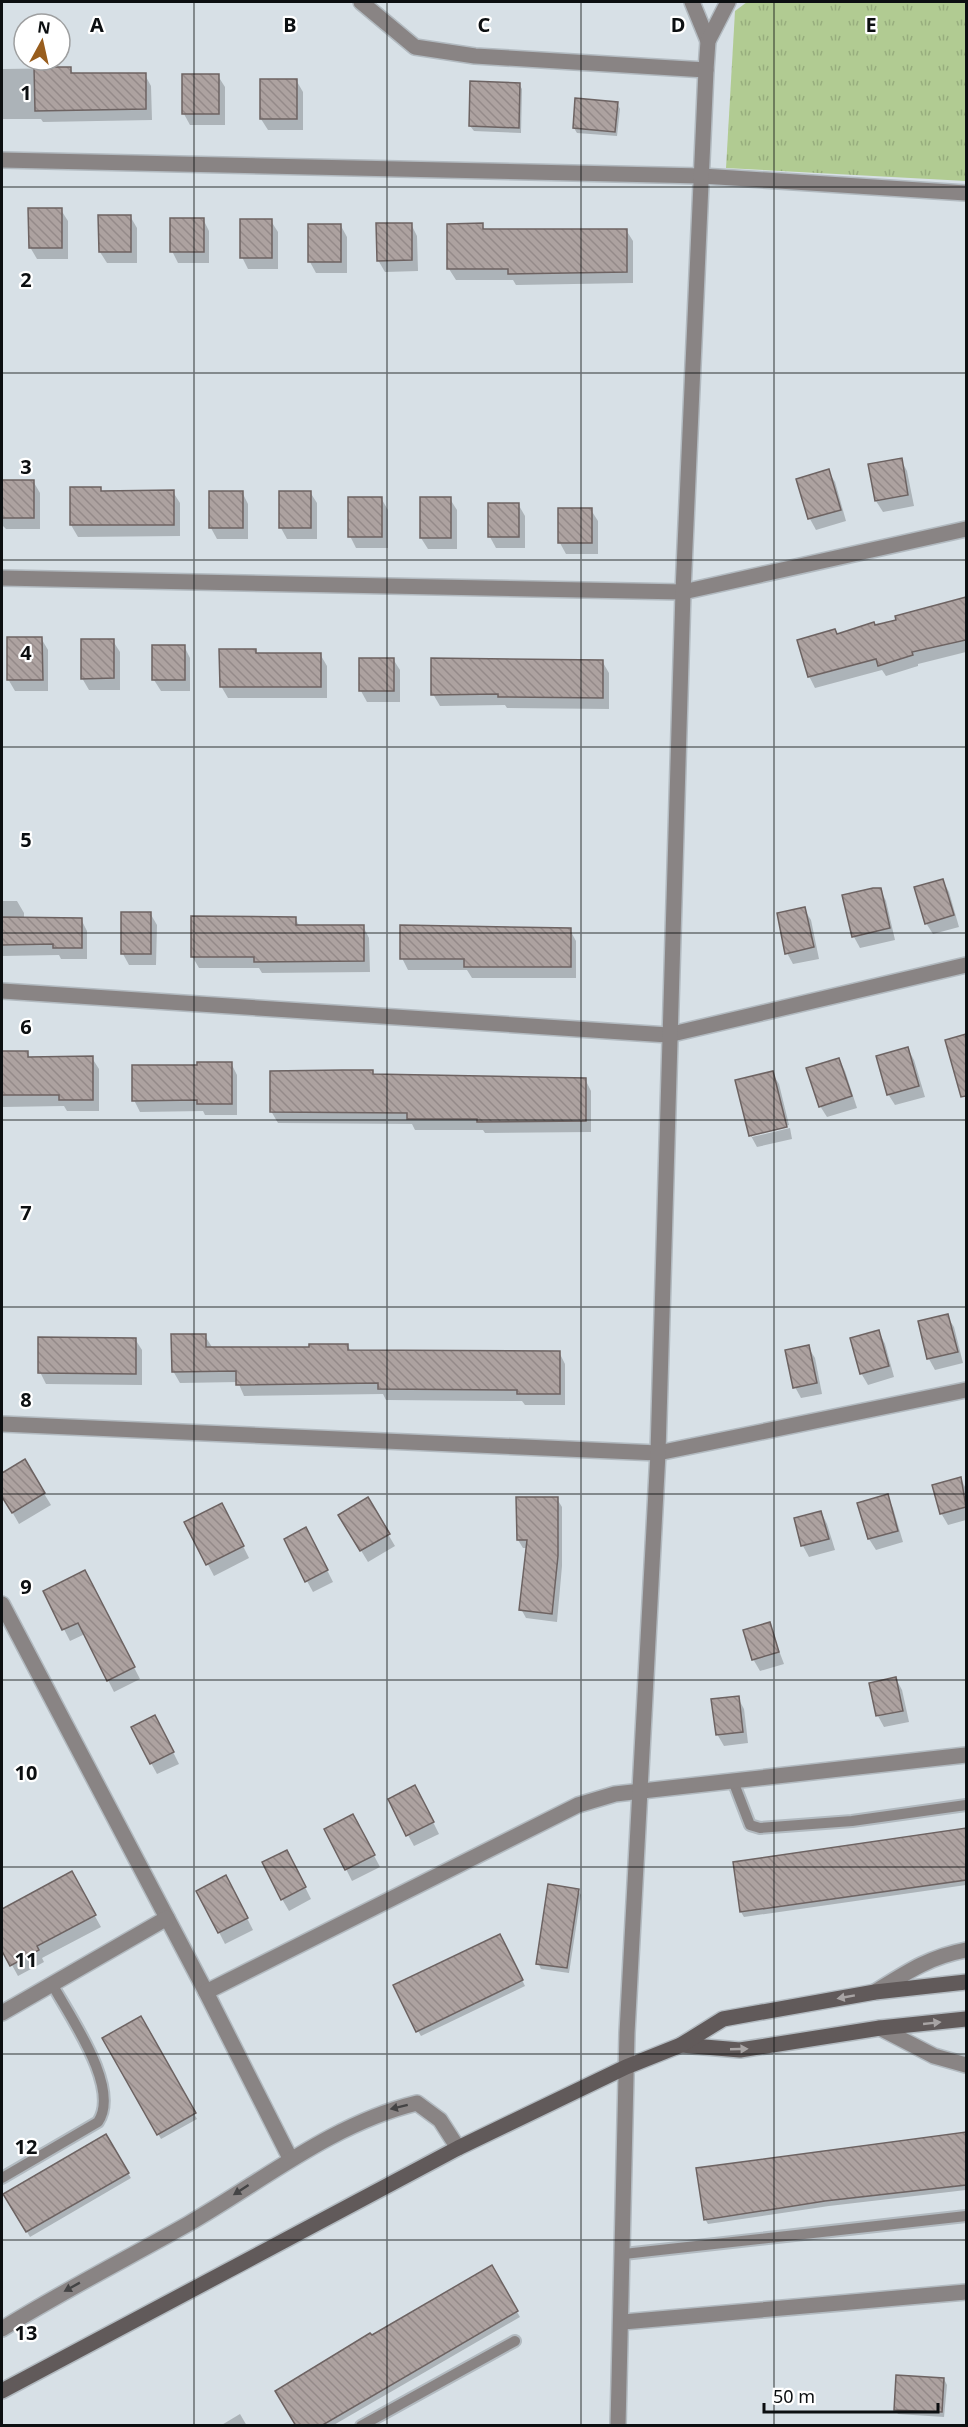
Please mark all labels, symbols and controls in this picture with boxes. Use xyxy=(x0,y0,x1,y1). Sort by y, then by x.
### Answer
text: A xyxy=(90,11,104,38)
text: B xyxy=(283,11,297,38)
text: C xyxy=(478,11,491,38)
text: D xyxy=(671,11,685,38)
text: E xyxy=(865,11,877,38)
north arrow xyxy=(12,12,72,72)
text: N xyxy=(36,15,52,39)
text: 1 xyxy=(20,79,32,106)
text: 2 xyxy=(20,266,32,293)
text: 3 xyxy=(20,453,32,480)
text: 4 xyxy=(20,639,32,666)
text: 5 xyxy=(20,826,32,853)
text: 6 xyxy=(20,1013,32,1040)
text: 7 xyxy=(20,1199,32,1226)
text: 8 xyxy=(20,1386,32,1413)
text: 9 xyxy=(20,1573,32,1600)
text: 10 xyxy=(15,1759,37,1786)
text: 11 xyxy=(15,1946,37,1973)
one-way arrow xyxy=(836,1993,855,2002)
one-way arrow xyxy=(923,2018,942,2028)
one-way arrow xyxy=(730,2044,749,2053)
one-way arrow xyxy=(390,2103,409,2113)
text: 12 xyxy=(15,2133,37,2160)
one-way arrow xyxy=(233,2184,249,2195)
one-way arrow xyxy=(63,2282,80,2292)
text: 13 xyxy=(15,2319,37,2346)
scale bar xyxy=(764,2376,938,2414)
text: 50 m xyxy=(773,2384,815,2408)

